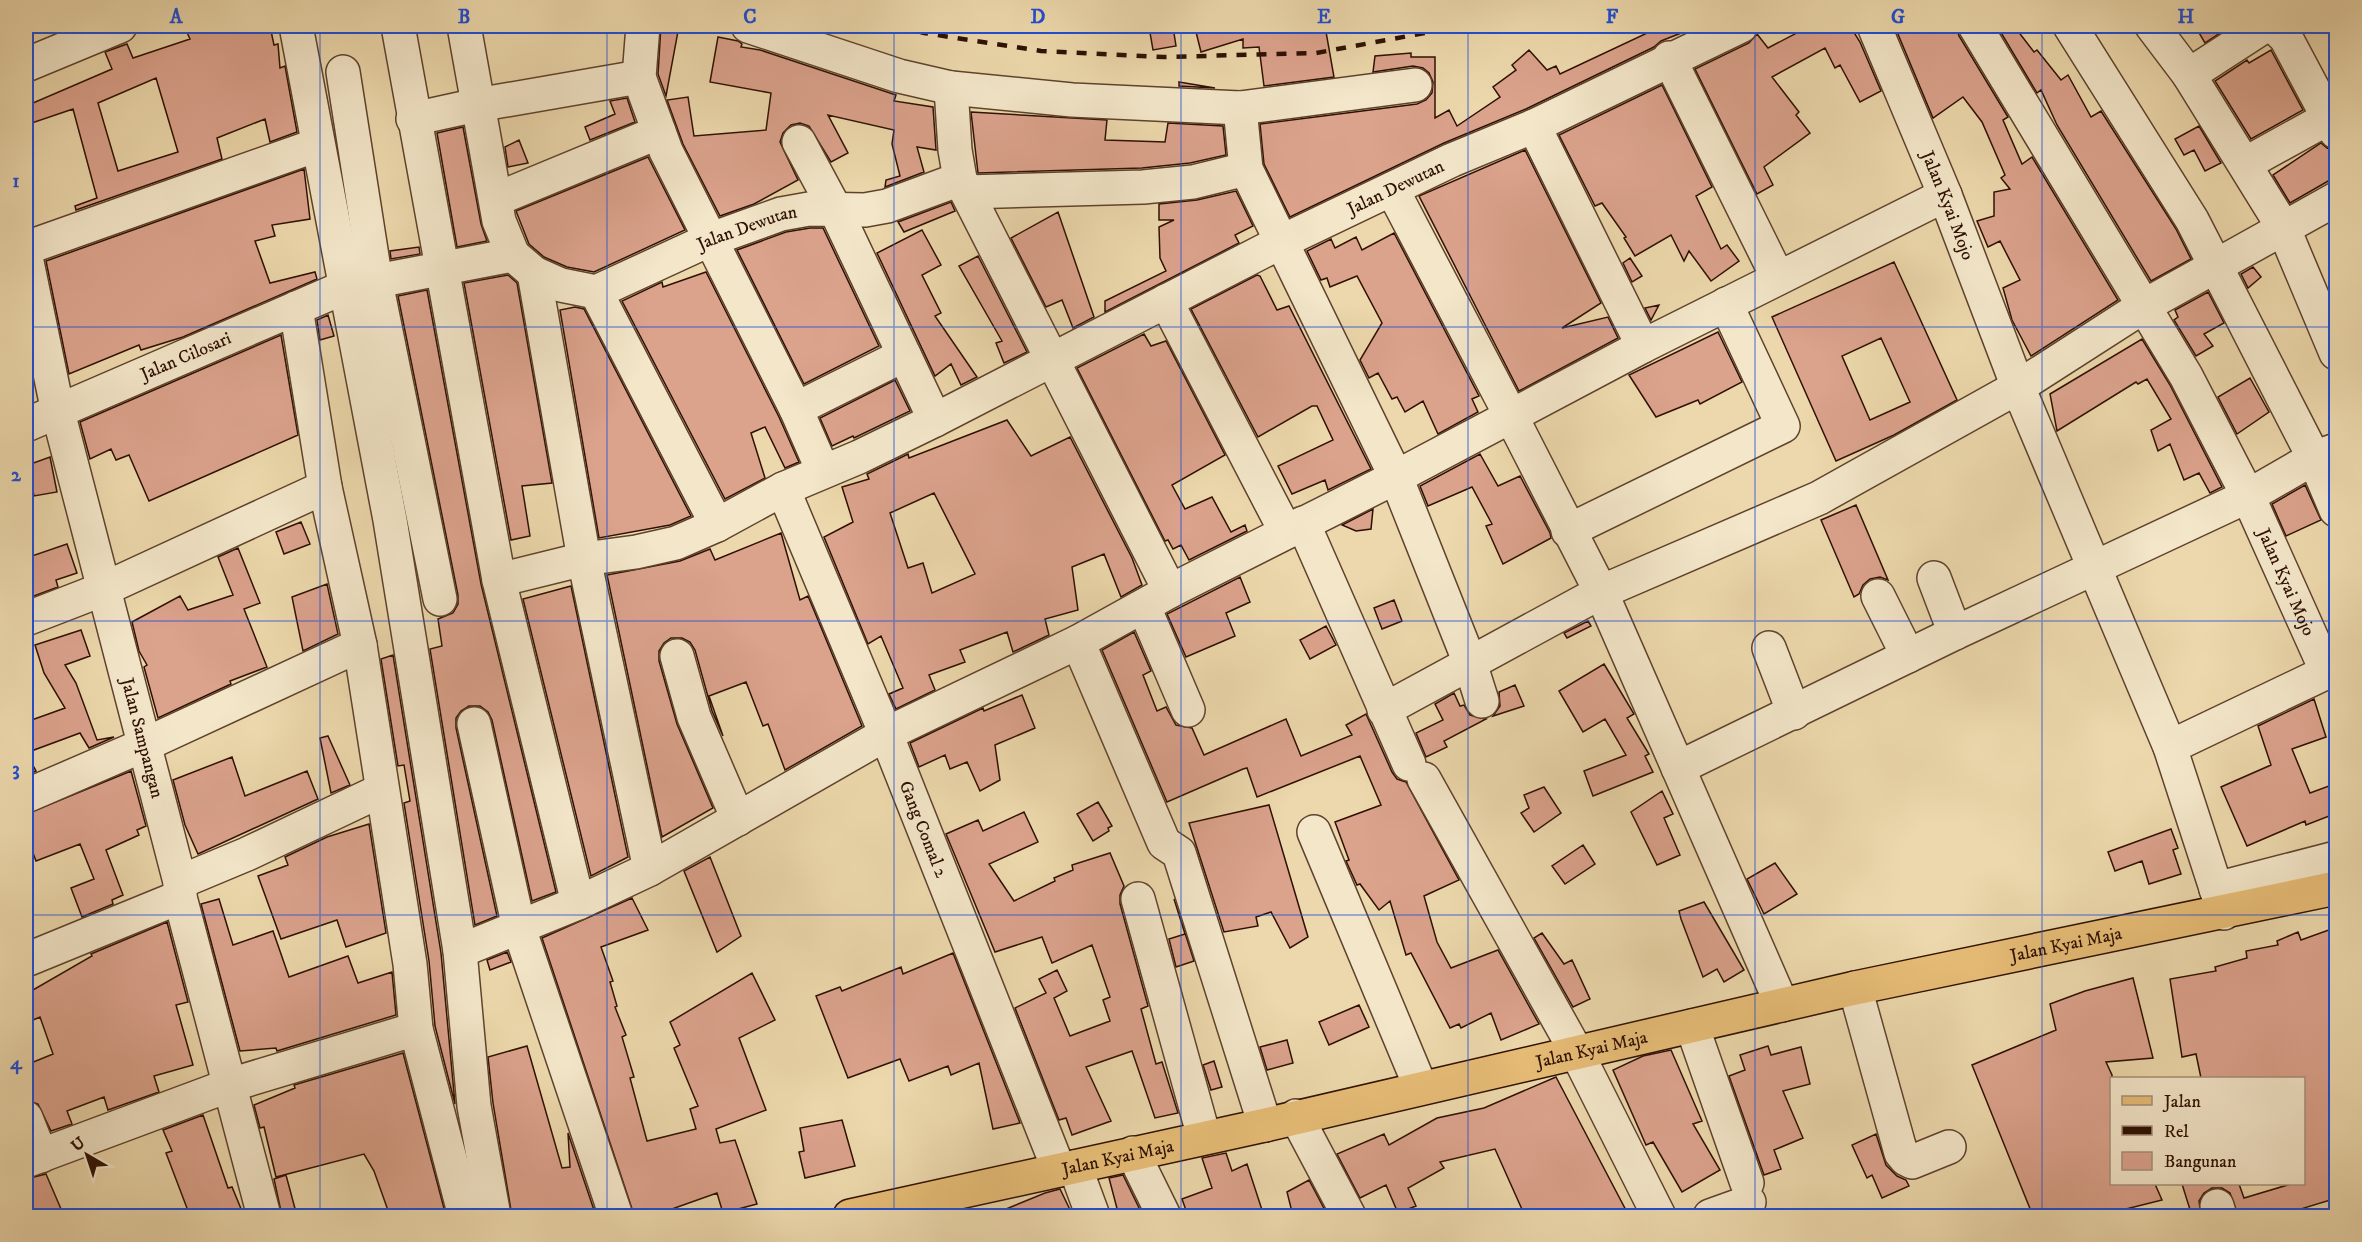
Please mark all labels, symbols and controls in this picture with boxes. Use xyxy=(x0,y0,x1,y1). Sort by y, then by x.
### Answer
text: A xyxy=(169,5,184,30)
text: B xyxy=(458,5,470,30)
text: C xyxy=(743,5,757,30)
text: D xyxy=(1031,5,1046,30)
text: E xyxy=(1317,5,1331,30)
text: F xyxy=(1606,5,1619,30)
text: G xyxy=(1891,5,1905,30)
text: H xyxy=(2178,5,2195,30)
street label: Jalan Kyai Mojo xyxy=(1915,146,1979,263)
street label: Jalan Dewutan xyxy=(1342,155,1448,221)
text: 1 xyxy=(12,169,20,194)
street label: Jalan Dewutan xyxy=(692,201,799,257)
street label: Jalan Cilosari xyxy=(136,328,235,387)
text: 2 xyxy=(11,463,22,488)
street label: Jalan Kyai Mojo xyxy=(2251,523,2319,640)
street label: Jalan Sampangan xyxy=(115,674,168,801)
text: 3 xyxy=(12,757,20,782)
street label: Gang Comal 2 xyxy=(894,778,952,881)
street label: Jalan Kyai Maja xyxy=(2006,923,2124,968)
street label: Jalan Kyai Maja xyxy=(1532,1027,1650,1074)
text: 4 xyxy=(10,1051,23,1076)
legend xyxy=(2110,1077,2305,1185)
text: Jalan xyxy=(2162,1091,2202,1113)
text: Rel xyxy=(2164,1121,2189,1143)
north arrow xyxy=(57,1125,117,1185)
text: U xyxy=(67,1132,90,1156)
street label: Jalan Kyai Maja xyxy=(1058,1135,1176,1182)
text: Bangunan xyxy=(2164,1151,2237,1173)

